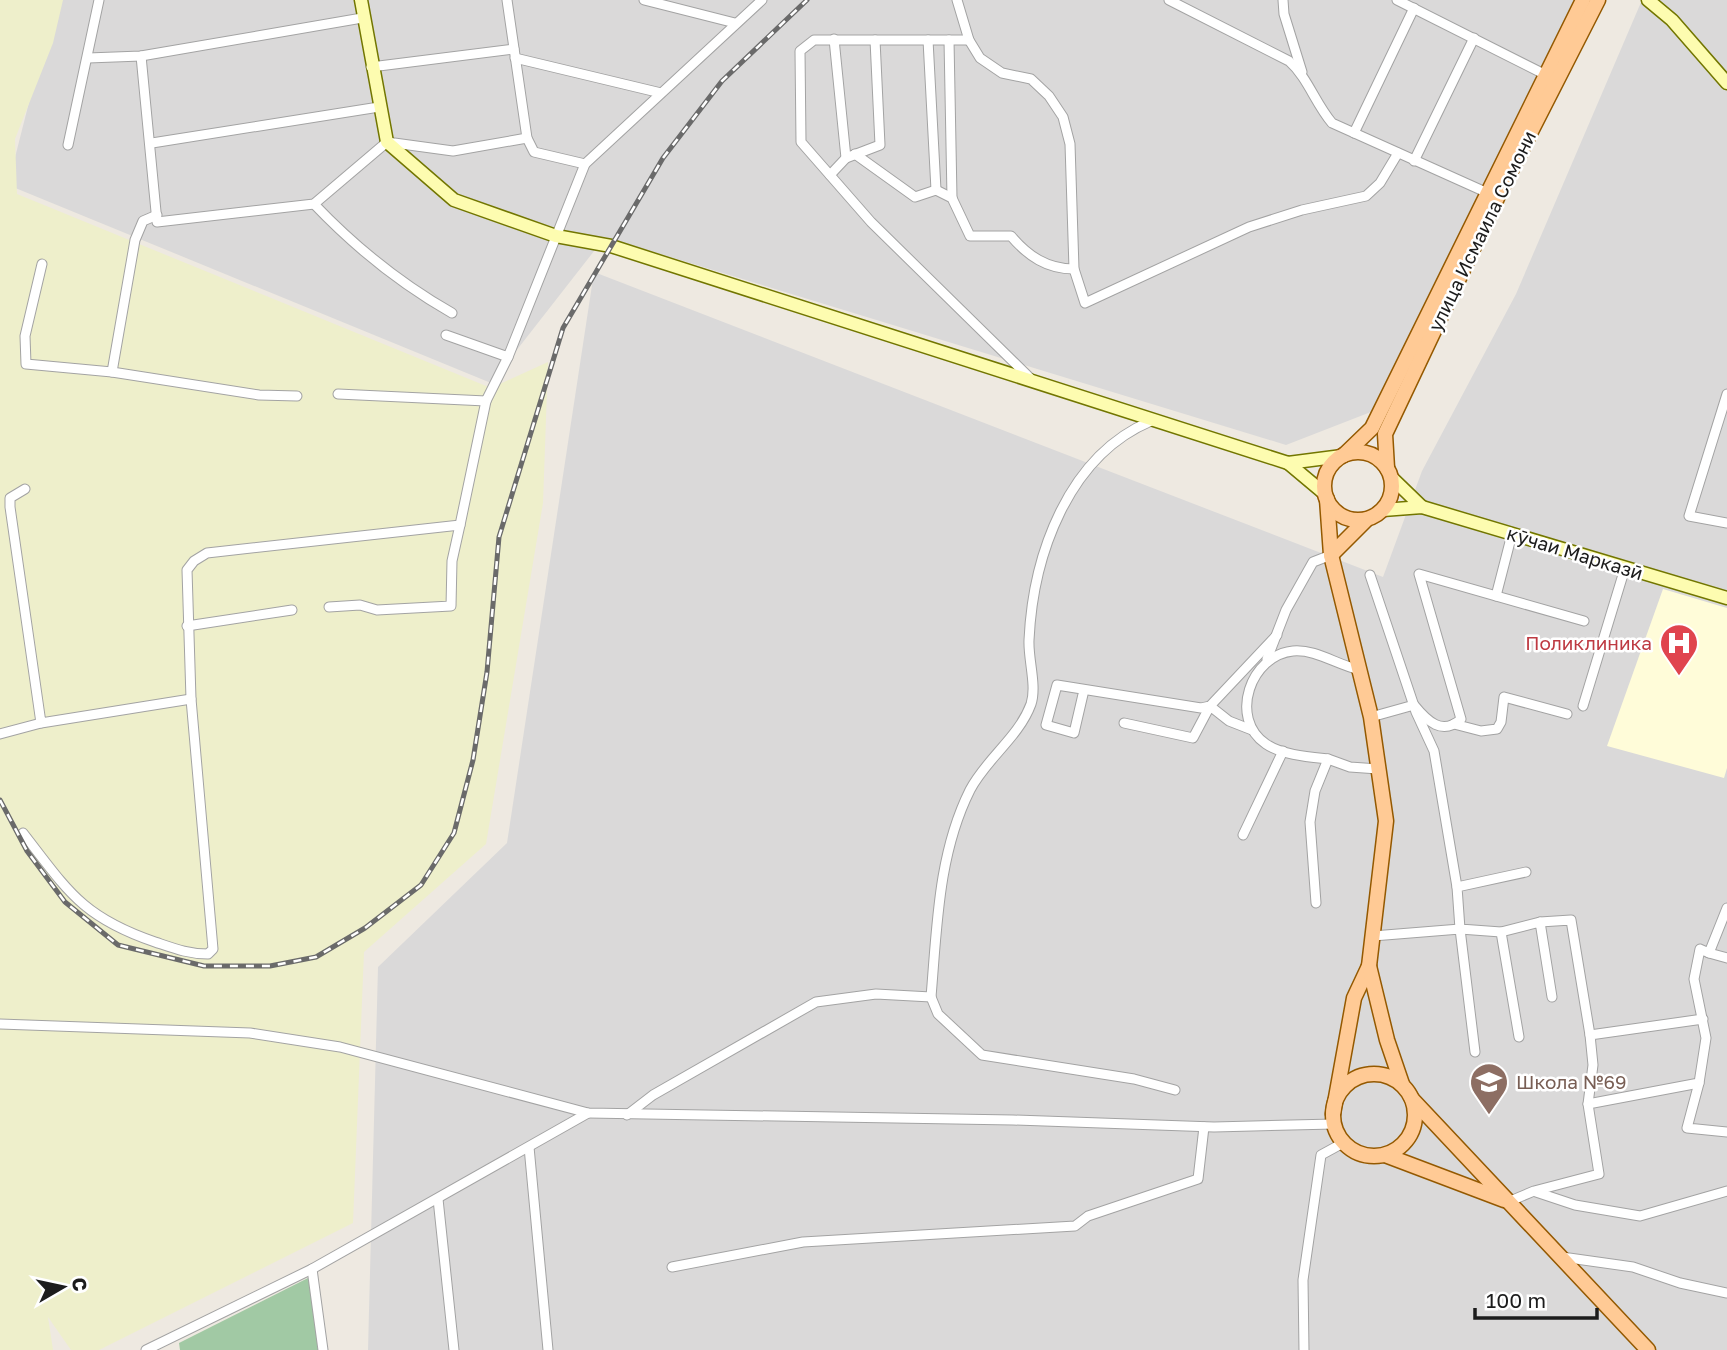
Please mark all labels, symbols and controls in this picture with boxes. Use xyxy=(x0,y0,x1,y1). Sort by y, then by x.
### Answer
street label: улица Исмаила Сомони xyxy=(1423,127,1540,335)
street label: кӯчаи Марказӣ xyxy=(1504,521,1646,584)
hospital icon: Поликлиника xyxy=(1658,622,1700,677)
place label: Поликлиника xyxy=(1525,631,1652,654)
school or university icon: Школа №69 xyxy=(1468,1061,1510,1116)
place label: Школа №69 xyxy=(1516,1070,1627,1093)
north arrow xyxy=(28,1252,98,1322)
text: С xyxy=(68,1276,93,1293)
scale bar xyxy=(1475,1276,1598,1320)
text: 100 m xyxy=(1486,1287,1546,1313)

